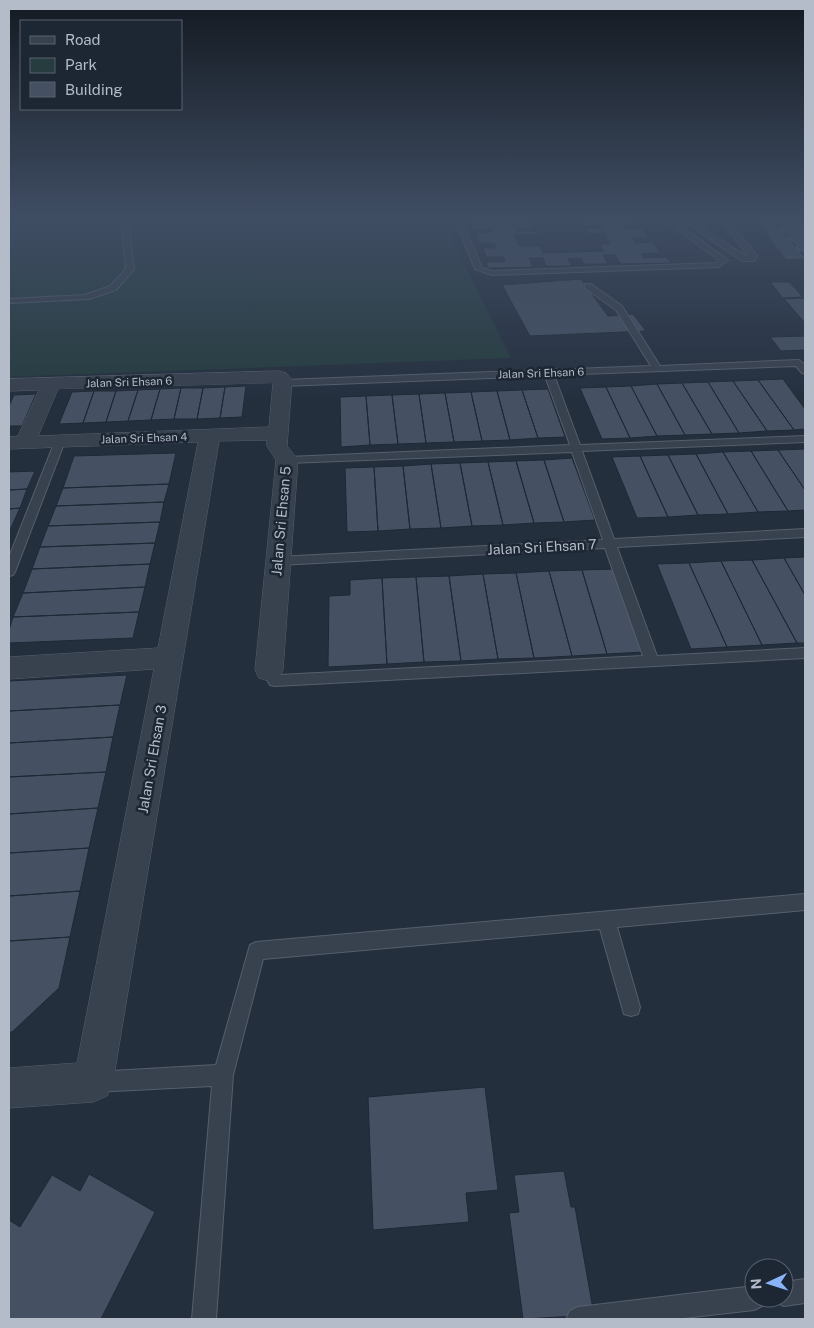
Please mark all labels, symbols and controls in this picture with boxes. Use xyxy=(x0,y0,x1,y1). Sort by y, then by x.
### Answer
legend xyxy=(20,20,182,110)
text: Road xyxy=(65,31,101,48)
text: Park xyxy=(65,56,97,73)
text: Building xyxy=(65,81,123,98)
street label: Jalan Sri Ehsan 6 xyxy=(498,365,584,381)
street label: Jalan Sri Ehsan 6 xyxy=(86,374,172,390)
street label: Jalan Sri Ehsan 4 xyxy=(101,430,187,446)
street label: Jalan Sri Ehsan 5 xyxy=(268,465,294,577)
street label: Jalan Sri Ehsan 7 xyxy=(487,536,597,558)
street label: Jalan Sri Ehsan 3 xyxy=(135,703,169,815)
north arrow xyxy=(744,1258,794,1308)
text: N xyxy=(748,1278,764,1290)

